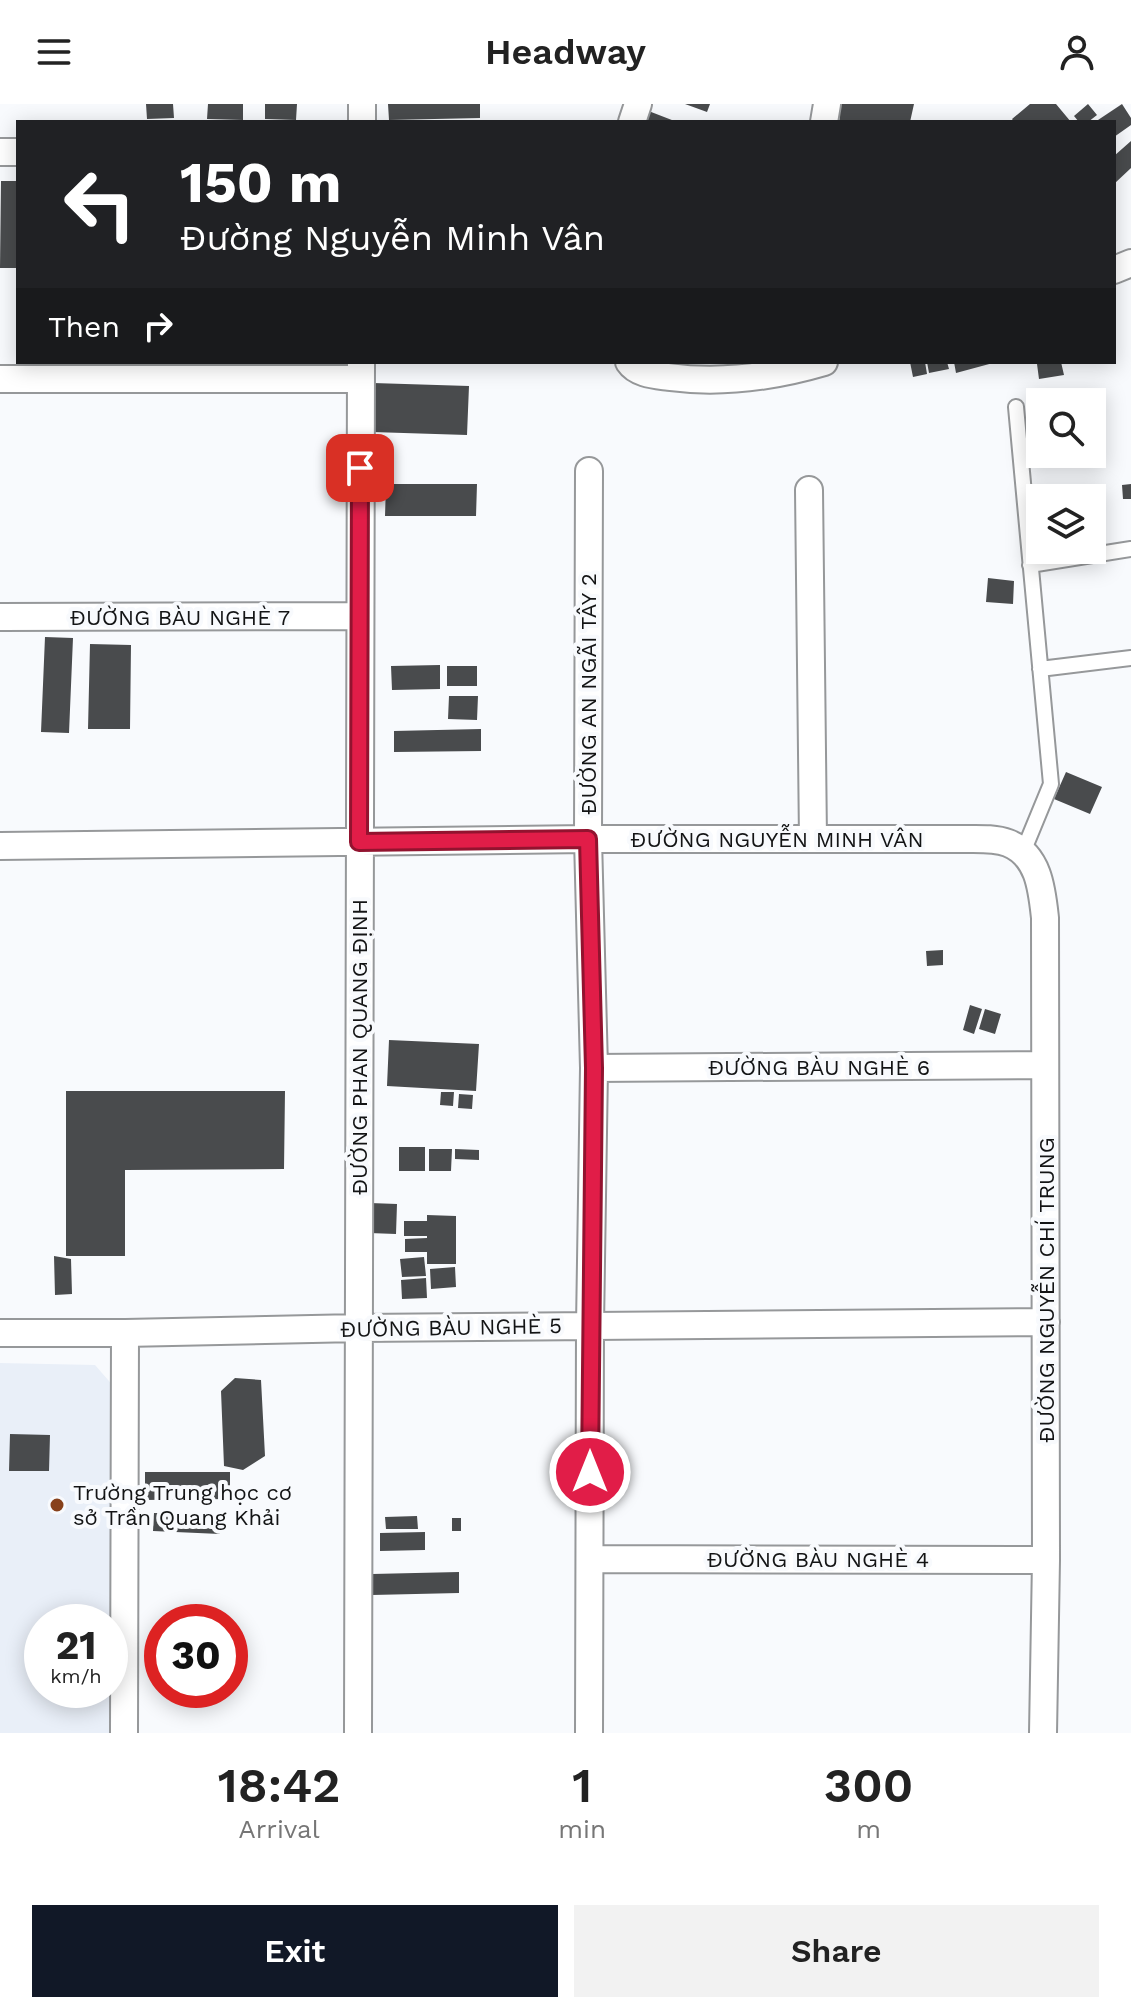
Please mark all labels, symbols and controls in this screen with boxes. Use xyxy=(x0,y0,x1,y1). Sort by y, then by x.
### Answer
icon: menu xyxy=(32,30,76,74)
icon: person xyxy=(1055,30,1099,74)
text: Headway xyxy=(485,31,646,73)
text: 150 m xyxy=(180,150,342,216)
icon: left xyxy=(48,152,152,256)
text: Đường Nguyễn Minh Vân xyxy=(180,217,605,259)
icon: right xyxy=(136,304,180,348)
text: Then xyxy=(48,309,120,344)
map controls xyxy=(1026,388,1106,564)
button: search xyxy=(1026,388,1106,468)
pin xyxy=(326,434,394,502)
icon: arrive xyxy=(338,446,382,490)
button: layers xyxy=(1026,484,1106,564)
street label: ĐƯỜNG AN NGÃI TÂY 2 xyxy=(576,573,601,815)
street label: ĐƯỜNG BÀU NGHÈ 7 xyxy=(70,605,290,630)
street label: ĐƯỜNG NGUYỄN MINH VÂN xyxy=(630,824,924,852)
street label: ĐƯỜNG PHAN QUANG ĐỊNH xyxy=(347,899,372,1195)
street label: ĐƯỜNG BÀU NGHÈ 6 xyxy=(708,1055,930,1080)
street label: ĐƯỜNG NGUYỄN CHÍ TRUNG xyxy=(1031,1137,1059,1443)
street label: ĐƯỜNG BÀU NGHÈ 5 xyxy=(340,1313,562,1342)
position arrow xyxy=(548,1430,632,1514)
place label: Trường Trung học cơ sở Trần Quang Khải xyxy=(73,1480,292,1530)
marker: Trường Trung học cơ sở Trần Quang Khải xyxy=(48,1496,66,1514)
street label: ĐƯỜNG BÀU NGHÈ 4 xyxy=(707,1547,929,1572)
speed limit sign: 30 xyxy=(144,1604,248,1708)
text: 21 xyxy=(55,1622,97,1669)
text: km/h xyxy=(50,1664,102,1688)
text: 18:42 xyxy=(218,1757,340,1814)
text: 1 xyxy=(572,1757,592,1814)
text: 300 xyxy=(824,1757,913,1814)
text: Arrival xyxy=(239,1814,320,1844)
text: min xyxy=(558,1814,606,1844)
text: m xyxy=(856,1814,881,1844)
button: Exit xyxy=(32,1905,558,1997)
button: Share xyxy=(574,1905,1099,1997)

